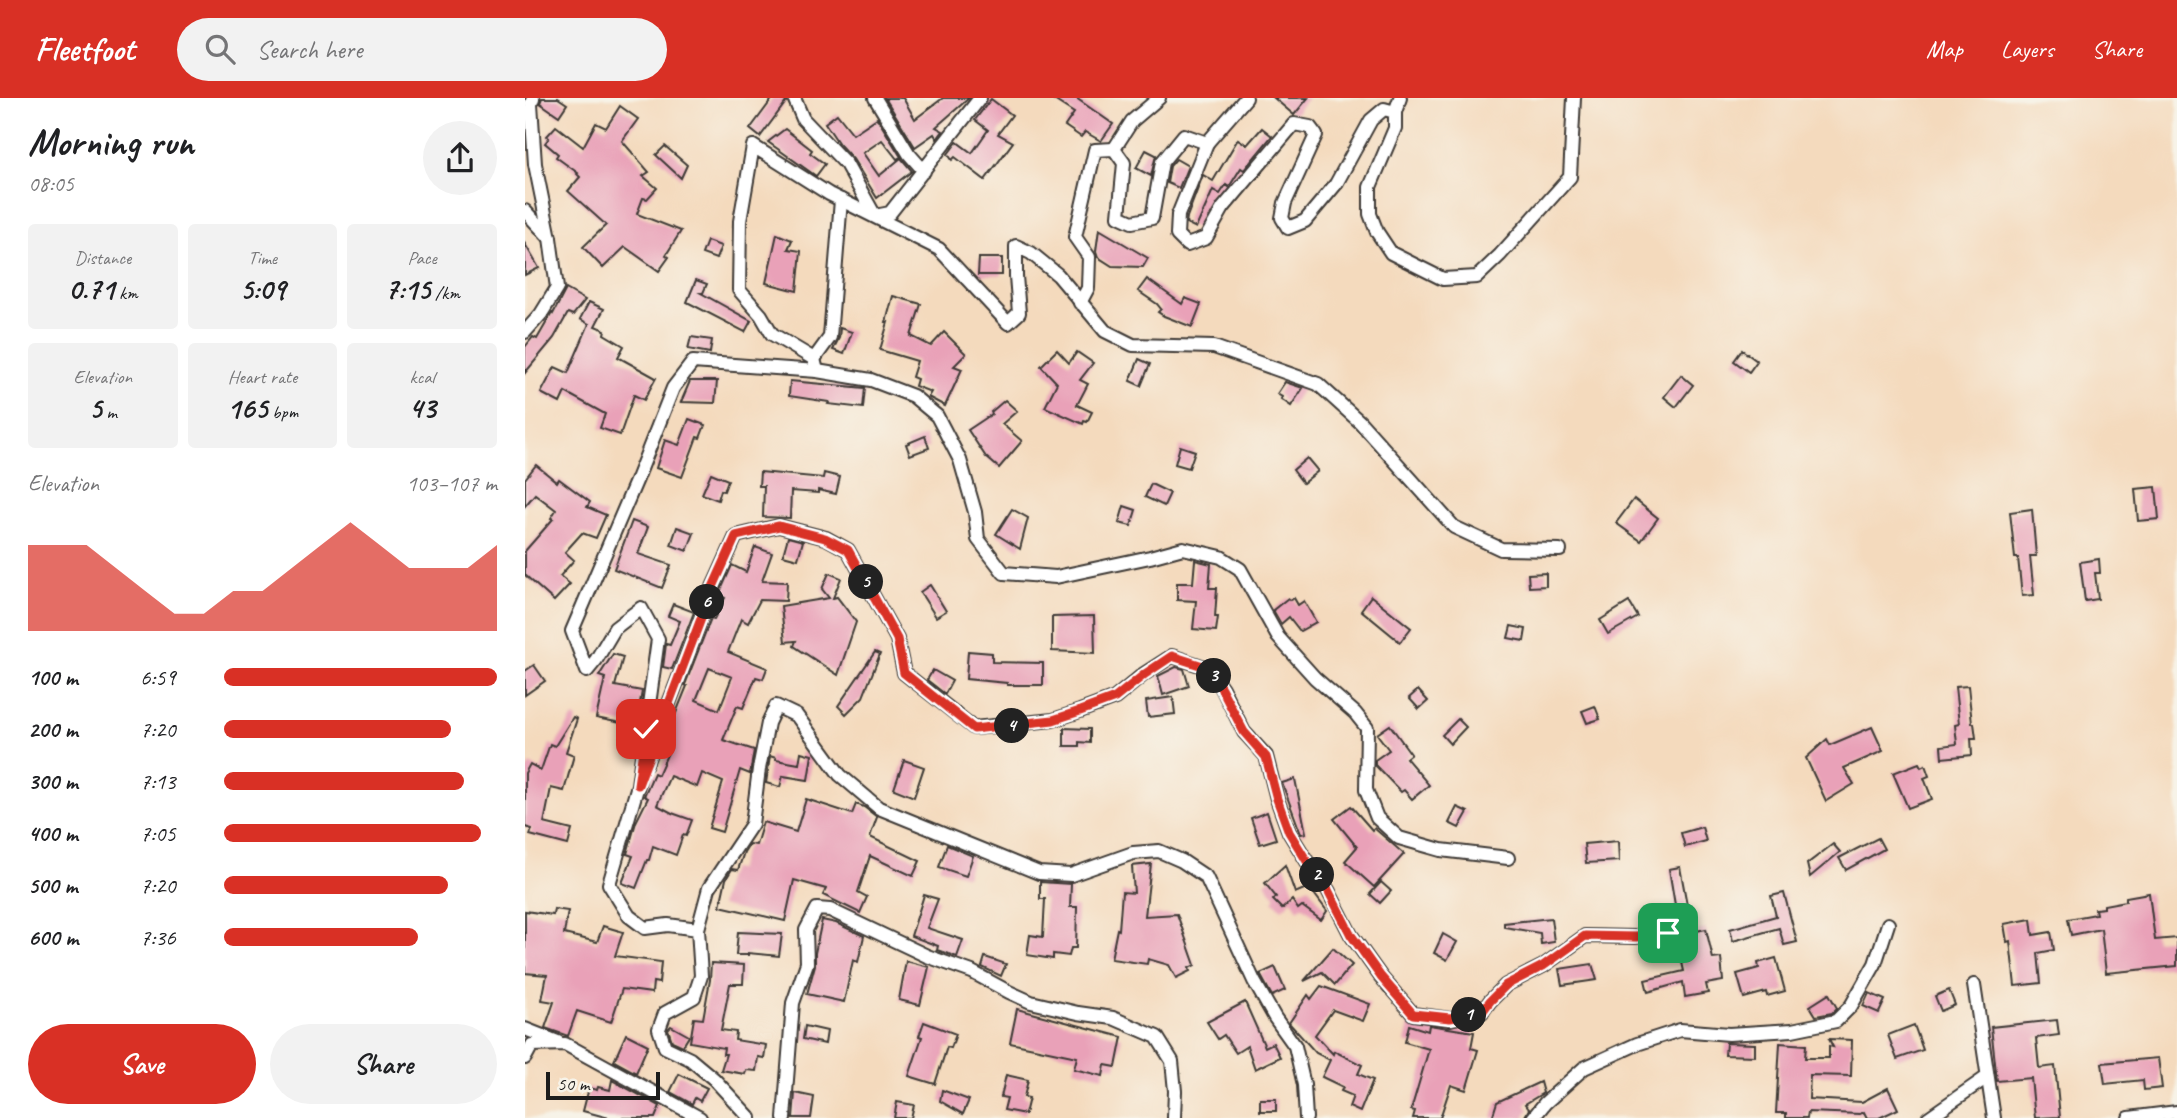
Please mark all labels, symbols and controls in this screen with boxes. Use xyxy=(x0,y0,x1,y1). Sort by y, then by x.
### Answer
search box xyxy=(177,18,667,81)
text: Fleetfoot xyxy=(35,28,135,70)
icon: search xyxy=(201,30,239,68)
text: Search here xyxy=(257,33,363,66)
text: Map xyxy=(1926,34,1963,64)
text: Layers xyxy=(2001,34,2054,64)
text: Share xyxy=(2092,34,2142,64)
text: Morning run xyxy=(28,119,194,166)
button: share xyxy=(423,121,497,195)
text: 08:05 xyxy=(28,169,74,198)
text: Distance xyxy=(74,246,131,270)
text: Time xyxy=(248,246,277,270)
text: Pace xyxy=(408,246,437,270)
text: 0.71 xyxy=(68,270,114,308)
text: 5:09 xyxy=(240,270,285,308)
text: 7:15 xyxy=(385,270,430,308)
text: km xyxy=(114,281,138,305)
text: /km xyxy=(430,281,460,305)
text: Elevation xyxy=(74,365,132,389)
text: Heart rate xyxy=(228,365,297,389)
text: kcal xyxy=(410,365,435,389)
text: 5 xyxy=(89,389,102,427)
text: 165 xyxy=(227,389,267,427)
text: 43 xyxy=(409,389,436,427)
text: m xyxy=(102,400,117,424)
text: bpm xyxy=(267,400,298,424)
text: Elevation xyxy=(28,469,99,498)
text: 103–107 m xyxy=(406,469,497,498)
pin: 5 xyxy=(849,564,883,600)
text: 5 xyxy=(861,569,870,593)
pin: 6 xyxy=(689,584,725,620)
text: 6 xyxy=(702,589,711,613)
pin: 3 xyxy=(1197,658,1231,694)
text: 100 m xyxy=(28,663,78,692)
text: 6:59 xyxy=(140,663,176,692)
text: 3 xyxy=(1209,663,1218,687)
pin xyxy=(616,699,676,759)
pin: 4 xyxy=(995,708,1029,744)
icon: check xyxy=(627,710,665,748)
text: 4 xyxy=(1007,713,1016,737)
text: 200 m xyxy=(28,715,78,744)
text: 7:20 xyxy=(140,715,176,744)
text: 300 m xyxy=(28,767,78,796)
text: 7:13 xyxy=(140,767,176,796)
text: 400 m xyxy=(28,819,78,848)
text: 7:05 xyxy=(140,819,176,848)
pin: 2 xyxy=(1299,858,1335,892)
text: 2 xyxy=(1312,862,1321,886)
text: 500 m xyxy=(28,871,77,900)
text: 7:20 xyxy=(140,871,176,900)
pin xyxy=(1638,903,1698,963)
icon: arrive xyxy=(1649,914,1687,952)
text: 600 m xyxy=(28,923,78,952)
text: 7:36 xyxy=(140,923,176,952)
pin: 1 xyxy=(1451,998,1487,1032)
text: 1 xyxy=(1464,1002,1473,1026)
button: Save xyxy=(28,1024,256,1104)
button: Share xyxy=(270,1024,497,1104)
scale bar xyxy=(546,1069,660,1101)
text: 50 m xyxy=(557,1072,589,1096)

